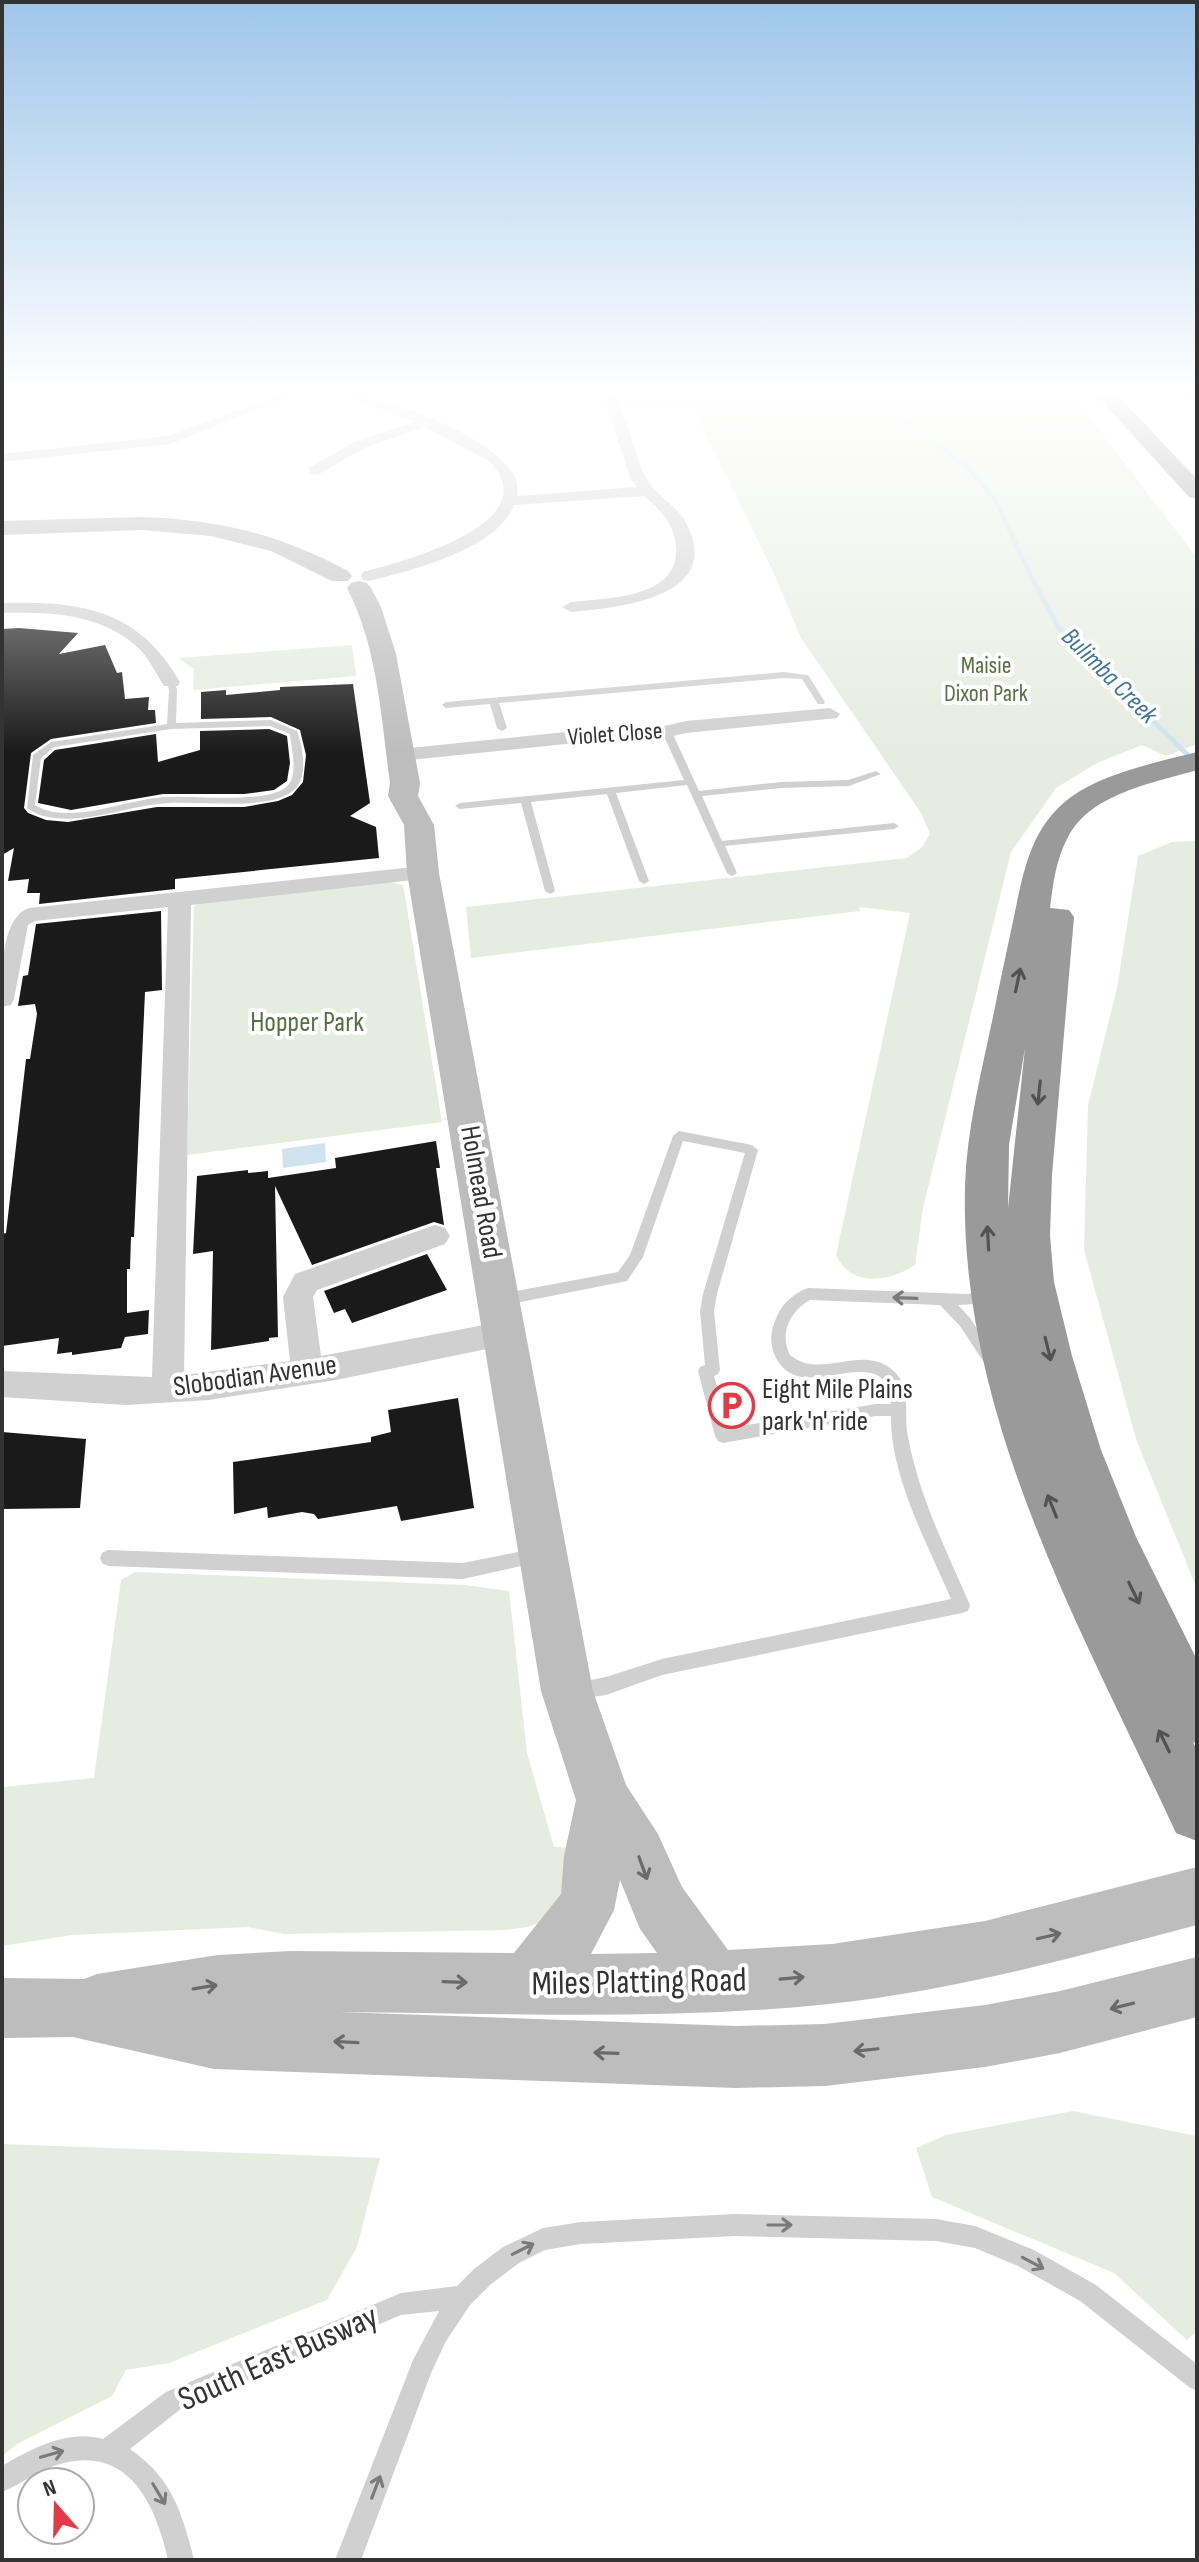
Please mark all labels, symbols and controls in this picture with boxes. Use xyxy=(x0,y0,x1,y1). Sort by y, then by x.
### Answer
water label: Bulimba Creek xyxy=(1055,622,1164,731)
park label: Maisie Dixon Park xyxy=(944,651,1028,708)
street label: Violet Close xyxy=(567,716,663,752)
one-way arrow xyxy=(1011,968,1026,994)
park label: Hopper Park xyxy=(250,1006,364,1039)
one-way arrow xyxy=(1031,1079,1046,1106)
street label: Holmead Road xyxy=(453,1123,509,1261)
one-way arrow xyxy=(980,1225,995,1252)
one-way arrow xyxy=(892,1290,919,1305)
one-way arrow xyxy=(1041,1335,1056,1361)
street label: Slobodian Avenue xyxy=(171,1348,339,1404)
place label: Eight Mile Plains park 'n' ride xyxy=(762,1373,913,1438)
parking icon: Eight Mile Plains park 'n' ride xyxy=(707,1381,755,1429)
one-way arrow xyxy=(1044,1494,1058,1519)
one-way arrow xyxy=(1127,1581,1142,1605)
one-way arrow xyxy=(1156,1730,1171,1754)
one-way arrow xyxy=(637,1855,651,1880)
one-way arrow xyxy=(1035,1928,1061,1943)
street label: Miles Platting Road xyxy=(531,1960,747,2004)
one-way arrow xyxy=(778,1970,805,1985)
one-way arrow xyxy=(441,1975,468,1990)
one-way arrow xyxy=(192,1979,217,1994)
one-way arrow xyxy=(1109,2000,1135,2015)
one-way arrow xyxy=(333,2035,360,2050)
one-way arrow xyxy=(853,2043,880,2058)
one-way arrow xyxy=(593,2046,620,2061)
one-way arrow xyxy=(766,2217,793,2233)
one-way arrow xyxy=(510,2241,534,2257)
one-way arrow xyxy=(1021,2255,1045,2271)
street label: South East Busway xyxy=(172,2296,384,2420)
one-way arrow xyxy=(38,2446,64,2461)
north arrow xyxy=(16,2466,96,2546)
text: N xyxy=(40,2474,60,2503)
one-way arrow xyxy=(370,2475,384,2500)
one-way arrow xyxy=(151,2482,167,2505)

